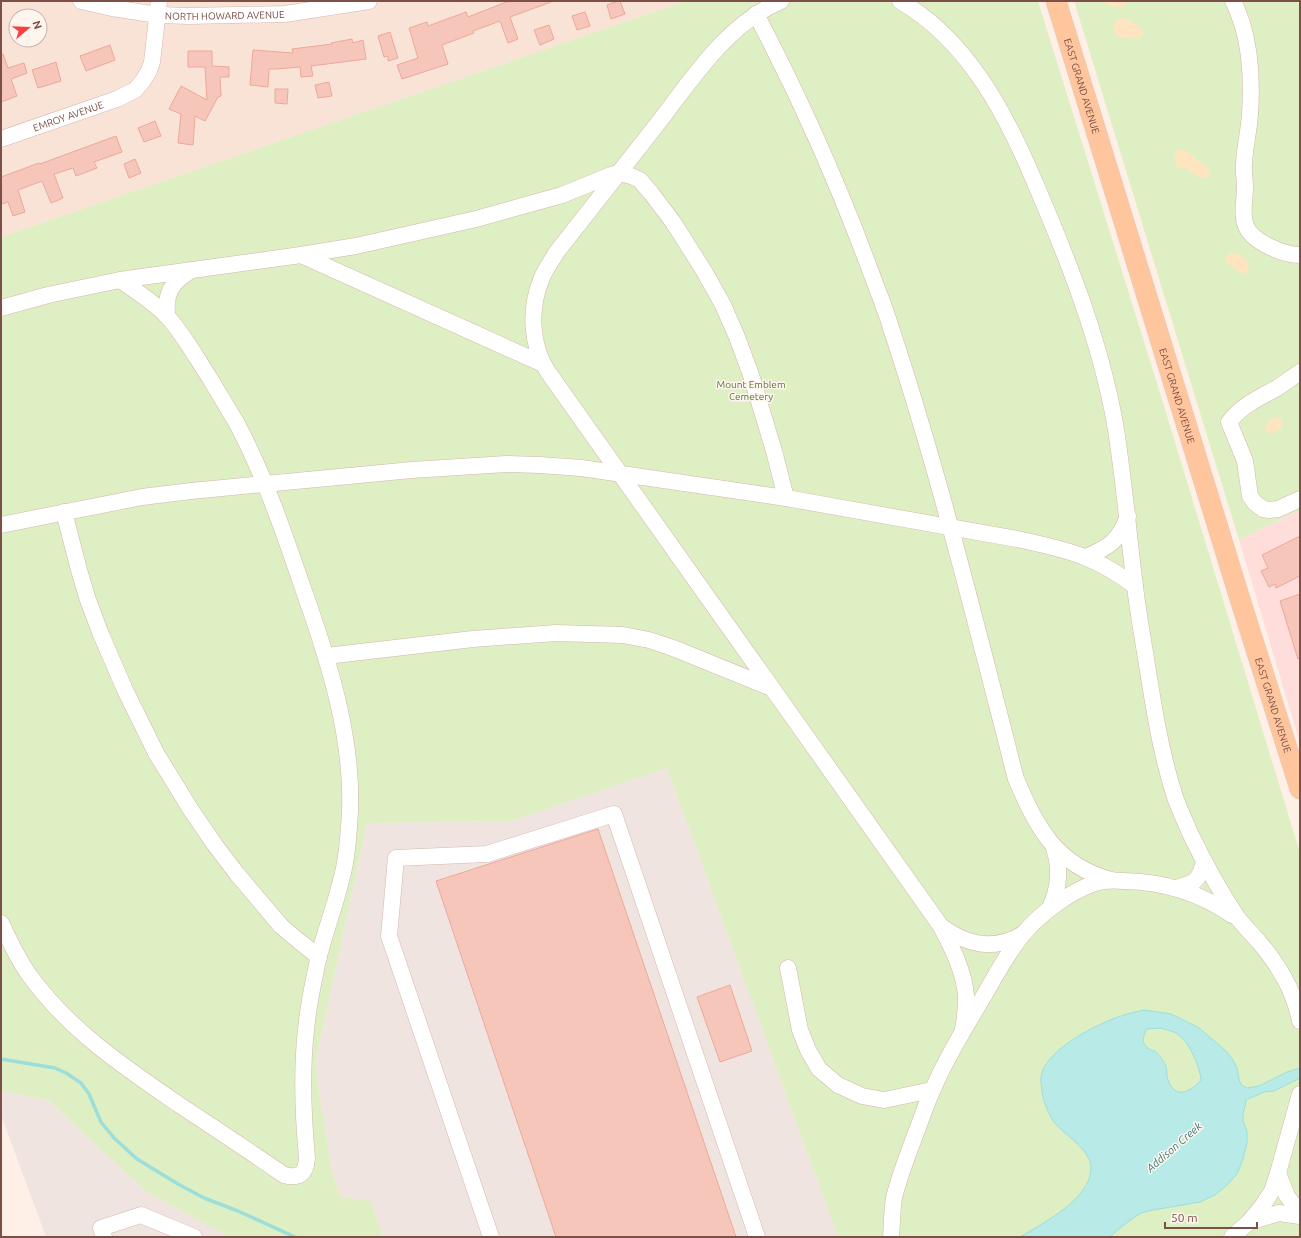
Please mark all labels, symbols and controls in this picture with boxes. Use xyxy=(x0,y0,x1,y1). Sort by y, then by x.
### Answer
north arrow xyxy=(8,8,48,48)
street label: NORTH HOWARD AVENUE xyxy=(165,9,285,22)
text: N xyxy=(30,19,44,31)
street label: EAST GRAND AVENUE xyxy=(1062,37,1102,136)
street label: EMROY AVENUE xyxy=(32,99,105,134)
street label: EAST GRAND AVENUE xyxy=(1157,347,1197,445)
park label: Mount Emblem Cemetery xyxy=(716,379,786,402)
street label: EAST GRAND AVENUE xyxy=(1253,656,1293,755)
water label: Addison Creek xyxy=(1143,1120,1204,1175)
scale bar xyxy=(1165,1204,1257,1230)
text: 50 m xyxy=(1171,1211,1198,1224)

